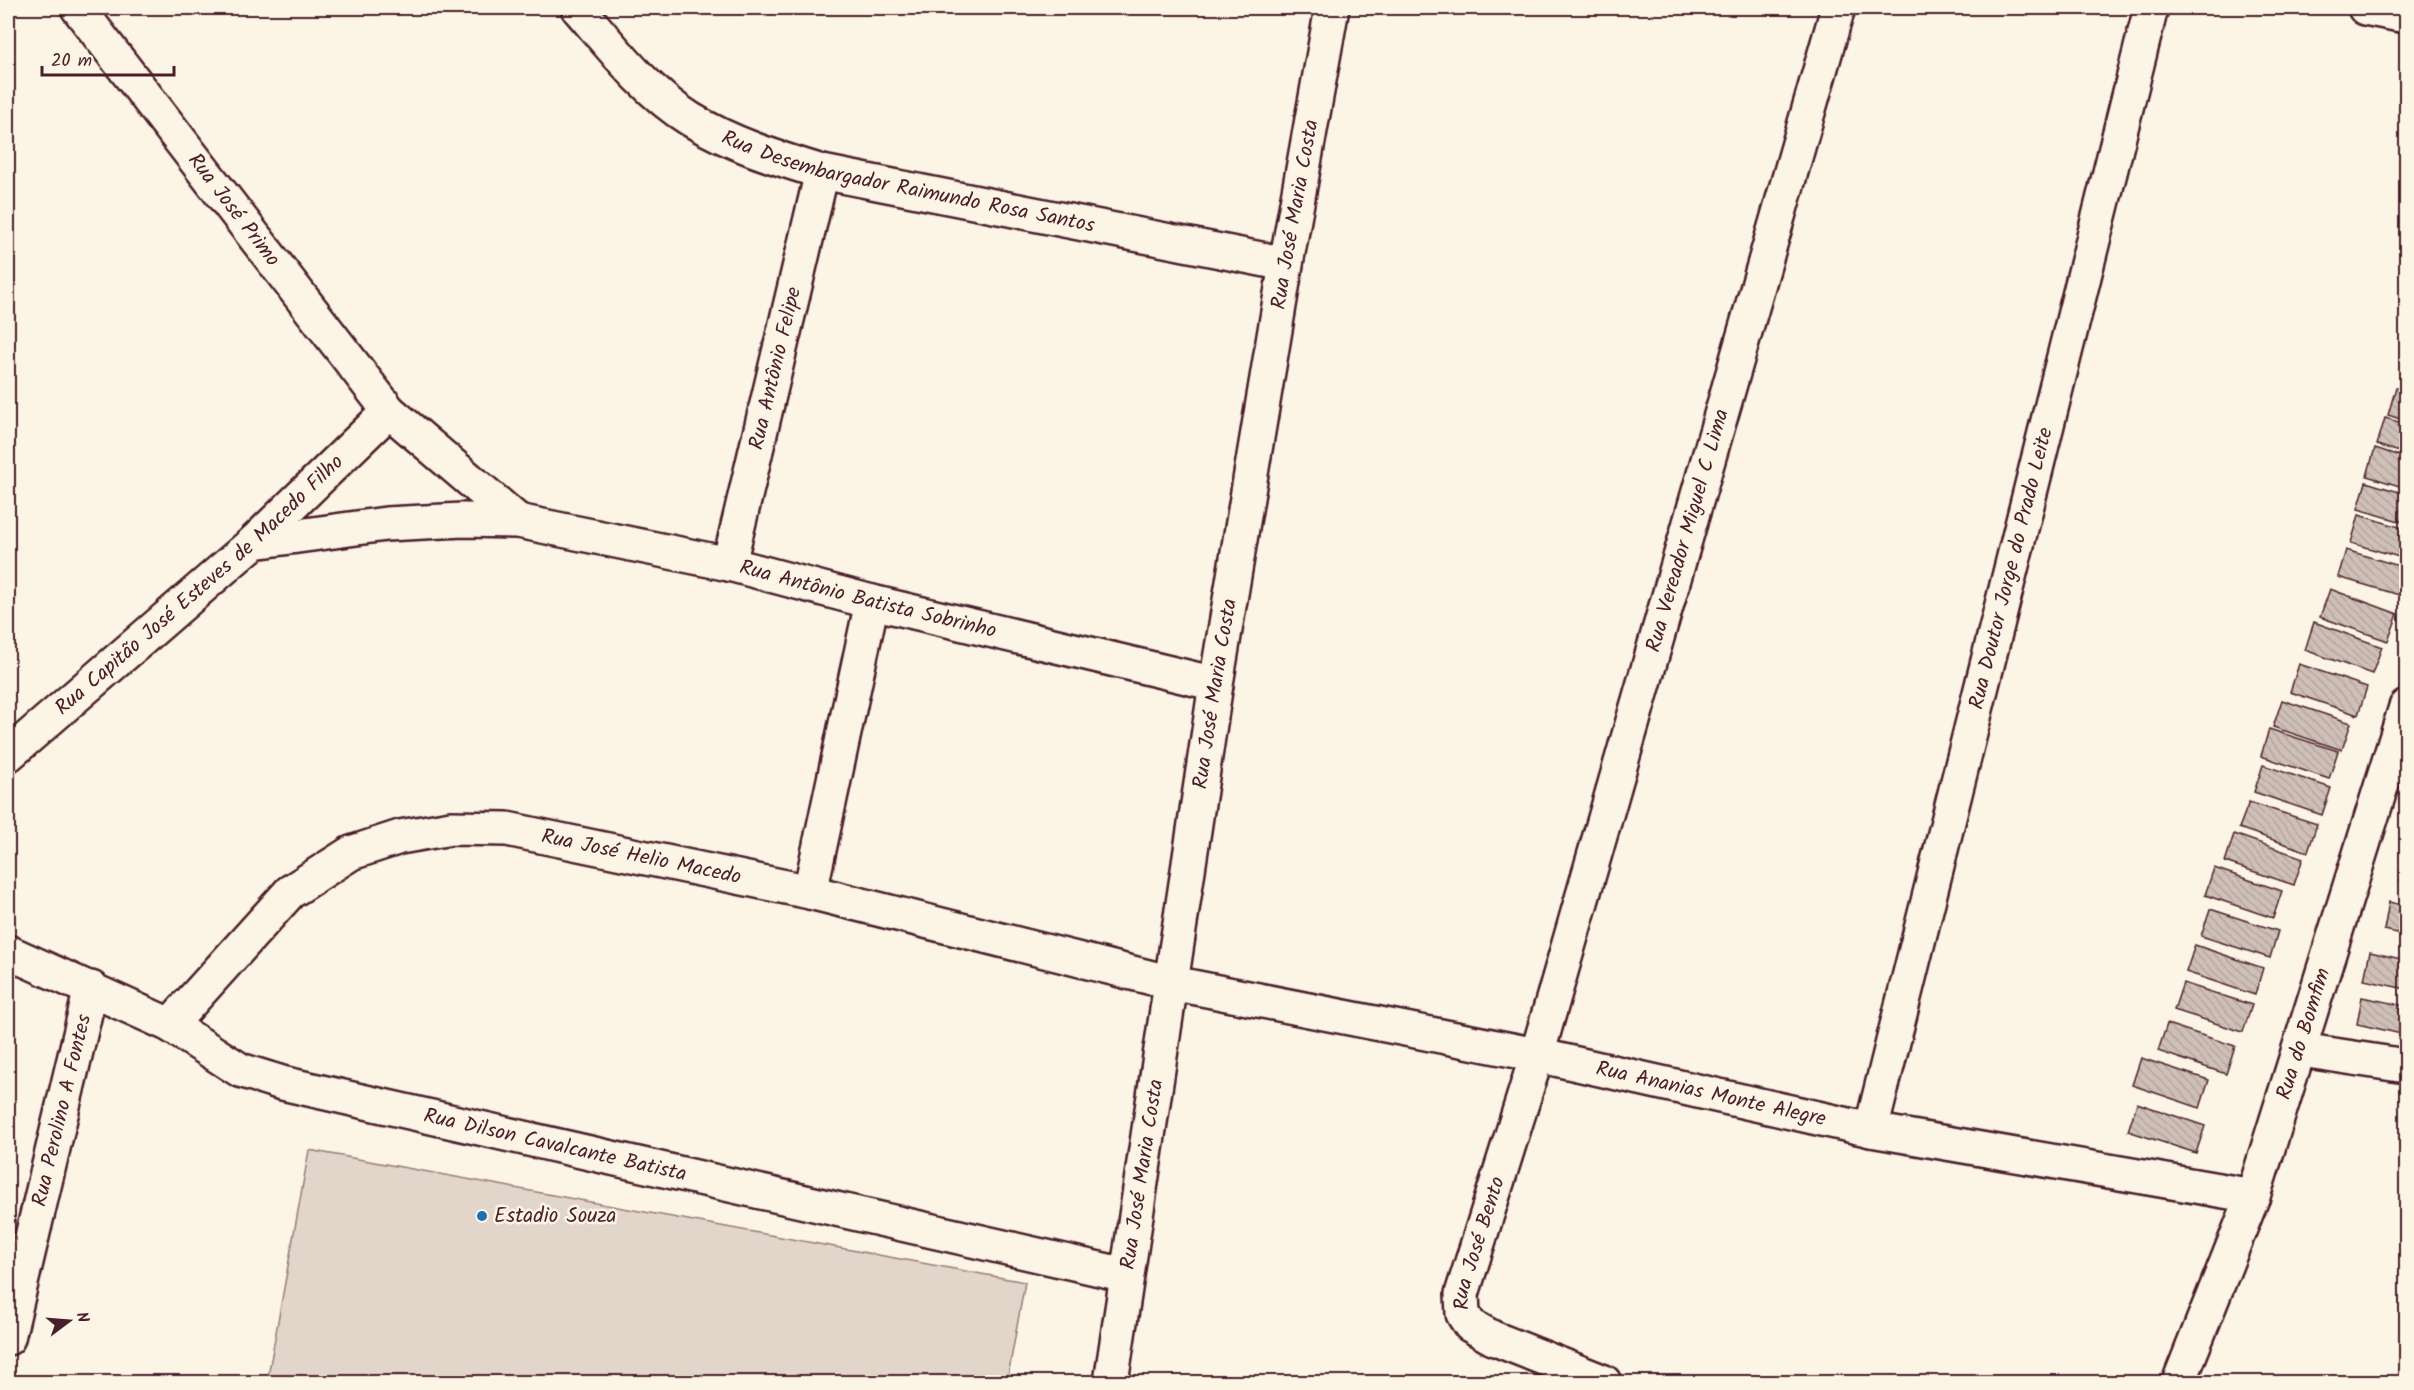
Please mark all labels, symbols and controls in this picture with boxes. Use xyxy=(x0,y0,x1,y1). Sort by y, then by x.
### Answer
scale bar xyxy=(42,39,174,77)
text: 20 m xyxy=(51,47,92,76)
street label: Rua José Maria Costa xyxy=(1262,117,1328,312)
street label: Rua Desembargador Raimundo Rosa Santos xyxy=(716,121,1098,242)
street label: Rua José Primo xyxy=(179,146,288,274)
street label: Rua Antônio Felipe xyxy=(740,283,811,453)
street label: Rua Vereador Miguel C Lima xyxy=(1637,405,1738,656)
street label: Rua Doutor Jorge do Prado Leite xyxy=(1960,423,2062,713)
street label: Rua Capitão José Esteves de Macedo Filho xyxy=(48,447,352,724)
street label: Rua Antônio Batista Sobrinho xyxy=(736,551,1000,648)
street label: Rua José Maria Costa xyxy=(1184,596,1246,791)
street label: Rua José Helio Macedo xyxy=(538,820,744,894)
street label: Rua do Bomfim xyxy=(2268,964,2340,1104)
street label: Rua Perolino A Fontes xyxy=(23,1011,101,1210)
street label: Rua Ananias Monte Alegre xyxy=(1593,1052,1830,1136)
street label: Rua José Maria Costa xyxy=(1112,1077,1173,1272)
street label: Rua Dilson Cavalcante Batista xyxy=(421,1099,690,1191)
street label: Rua José Bento xyxy=(1445,1172,1514,1311)
place label: Estadio Souza xyxy=(494,1200,616,1233)
marker: Estadio Souza xyxy=(475,1209,489,1223)
north arrow xyxy=(39,1291,99,1351)
text: N xyxy=(69,1309,95,1326)

